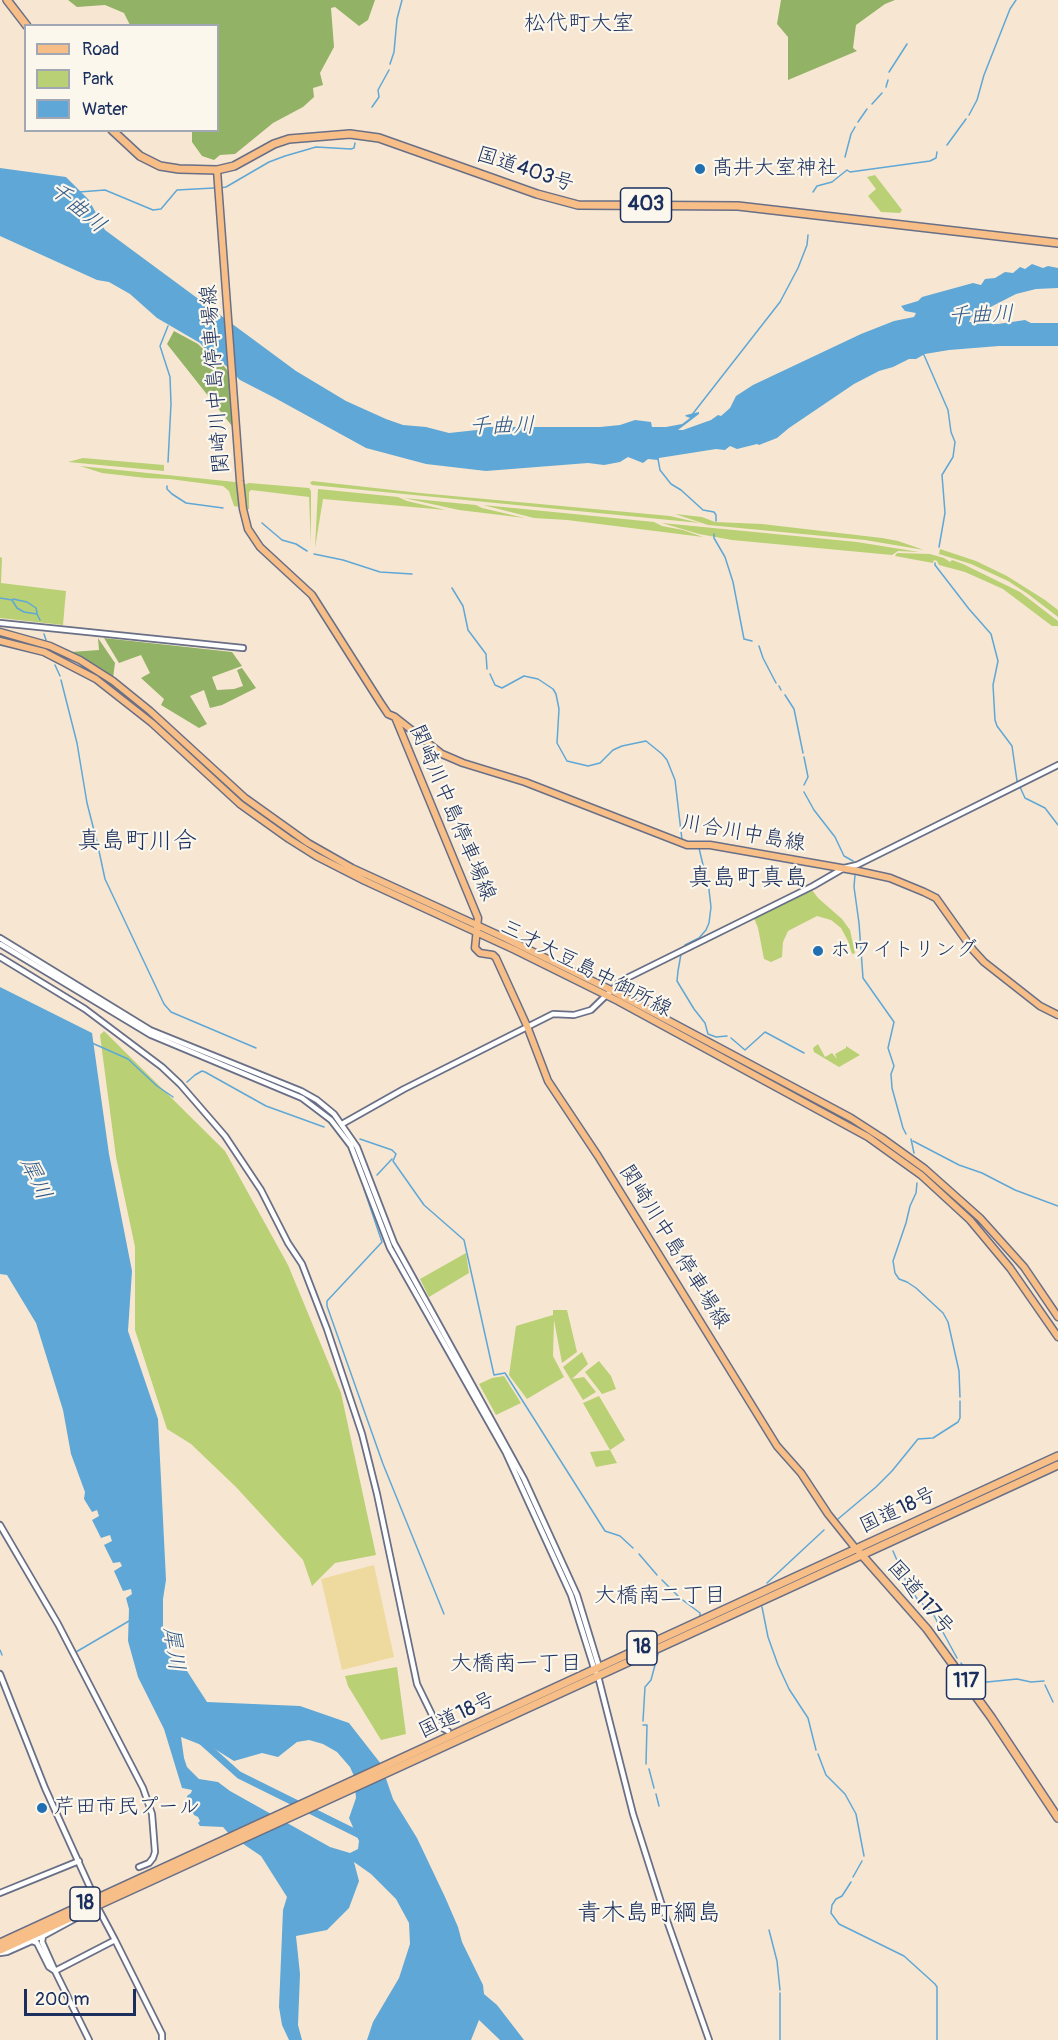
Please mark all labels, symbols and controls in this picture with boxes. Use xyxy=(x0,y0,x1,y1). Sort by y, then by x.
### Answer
district label: 松代町大室 xyxy=(524,11,634,37)
legend xyxy=(24,24,219,132)
text: Road xyxy=(82,38,119,61)
text: Park xyxy=(82,68,114,91)
text: Water xyxy=(82,98,128,121)
street label: 国道403号 xyxy=(473,142,577,198)
place label: 髙井大室神社 xyxy=(712,156,838,182)
marker: 髙井大室神社 xyxy=(693,162,707,176)
water label: 千曲川 xyxy=(43,177,111,239)
road number: 403 xyxy=(620,188,672,222)
street label: 関崎川中島停車場線 xyxy=(197,284,235,474)
water label: 千曲川 xyxy=(948,302,1014,330)
water label: 千曲川 xyxy=(469,413,535,441)
street label: 関崎川中島停車場線 xyxy=(403,721,501,905)
street label: 川合川中島線 xyxy=(679,811,807,857)
district label: 真島町川合 xyxy=(77,828,197,856)
district label: 真島町真島 xyxy=(688,865,808,893)
street label: 三才大豆島中御所線 xyxy=(496,915,676,1023)
place label: ホワイトリング xyxy=(830,938,977,964)
marker: ホワイトリング xyxy=(811,944,825,958)
water label: 犀川 xyxy=(14,1153,56,1205)
street label: 関崎川中島停車場線 xyxy=(613,1160,735,1334)
street label: 国道18号 xyxy=(856,1482,940,1540)
street label: 国道117号 xyxy=(881,1555,959,1641)
district label: 大橋南二丁目 xyxy=(594,1583,726,1609)
water label: 犀川 xyxy=(157,1625,189,1673)
road number: 18 xyxy=(627,1631,657,1665)
district label: 大橋南一丁目 xyxy=(450,1651,582,1677)
road number: 117 xyxy=(946,1665,986,1699)
street label: 国道18号 xyxy=(415,1687,499,1745)
place label: 芹田市民プール xyxy=(54,1795,200,1821)
marker: 芹田市民プール xyxy=(35,1801,49,1815)
road number: 18 xyxy=(70,1887,100,1921)
district label: 青木島町綱島 xyxy=(577,1900,721,1928)
scale bar xyxy=(27,1977,140,2015)
text: 200 m xyxy=(35,1988,90,2011)

